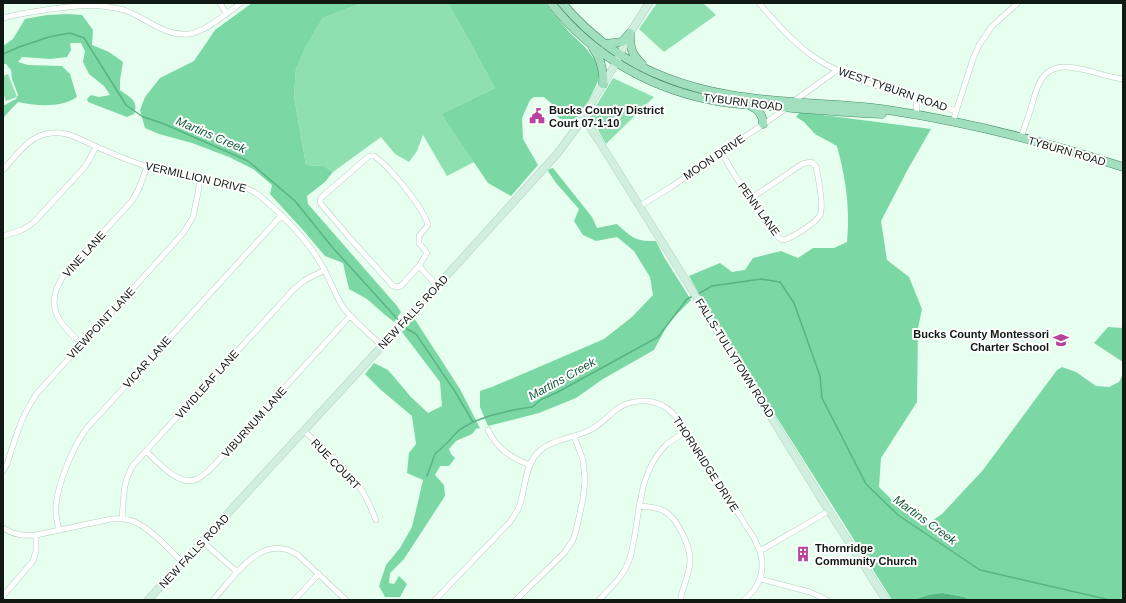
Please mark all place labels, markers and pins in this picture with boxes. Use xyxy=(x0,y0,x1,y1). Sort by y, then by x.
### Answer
place label: Bucks County District Court 07-1-10 xyxy=(549,104,664,129)
public building icon: Bucks County District Court 07-1-10 xyxy=(528,107,546,125)
place label: Bucks County Montessori Charter School xyxy=(913,328,1049,353)
school or university icon: Bucks County Montessori Charter School xyxy=(1052,331,1070,349)
place label: Thornridge Community Church xyxy=(815,542,917,567)
building icon: Thornridge Community Church xyxy=(794,545,812,563)

